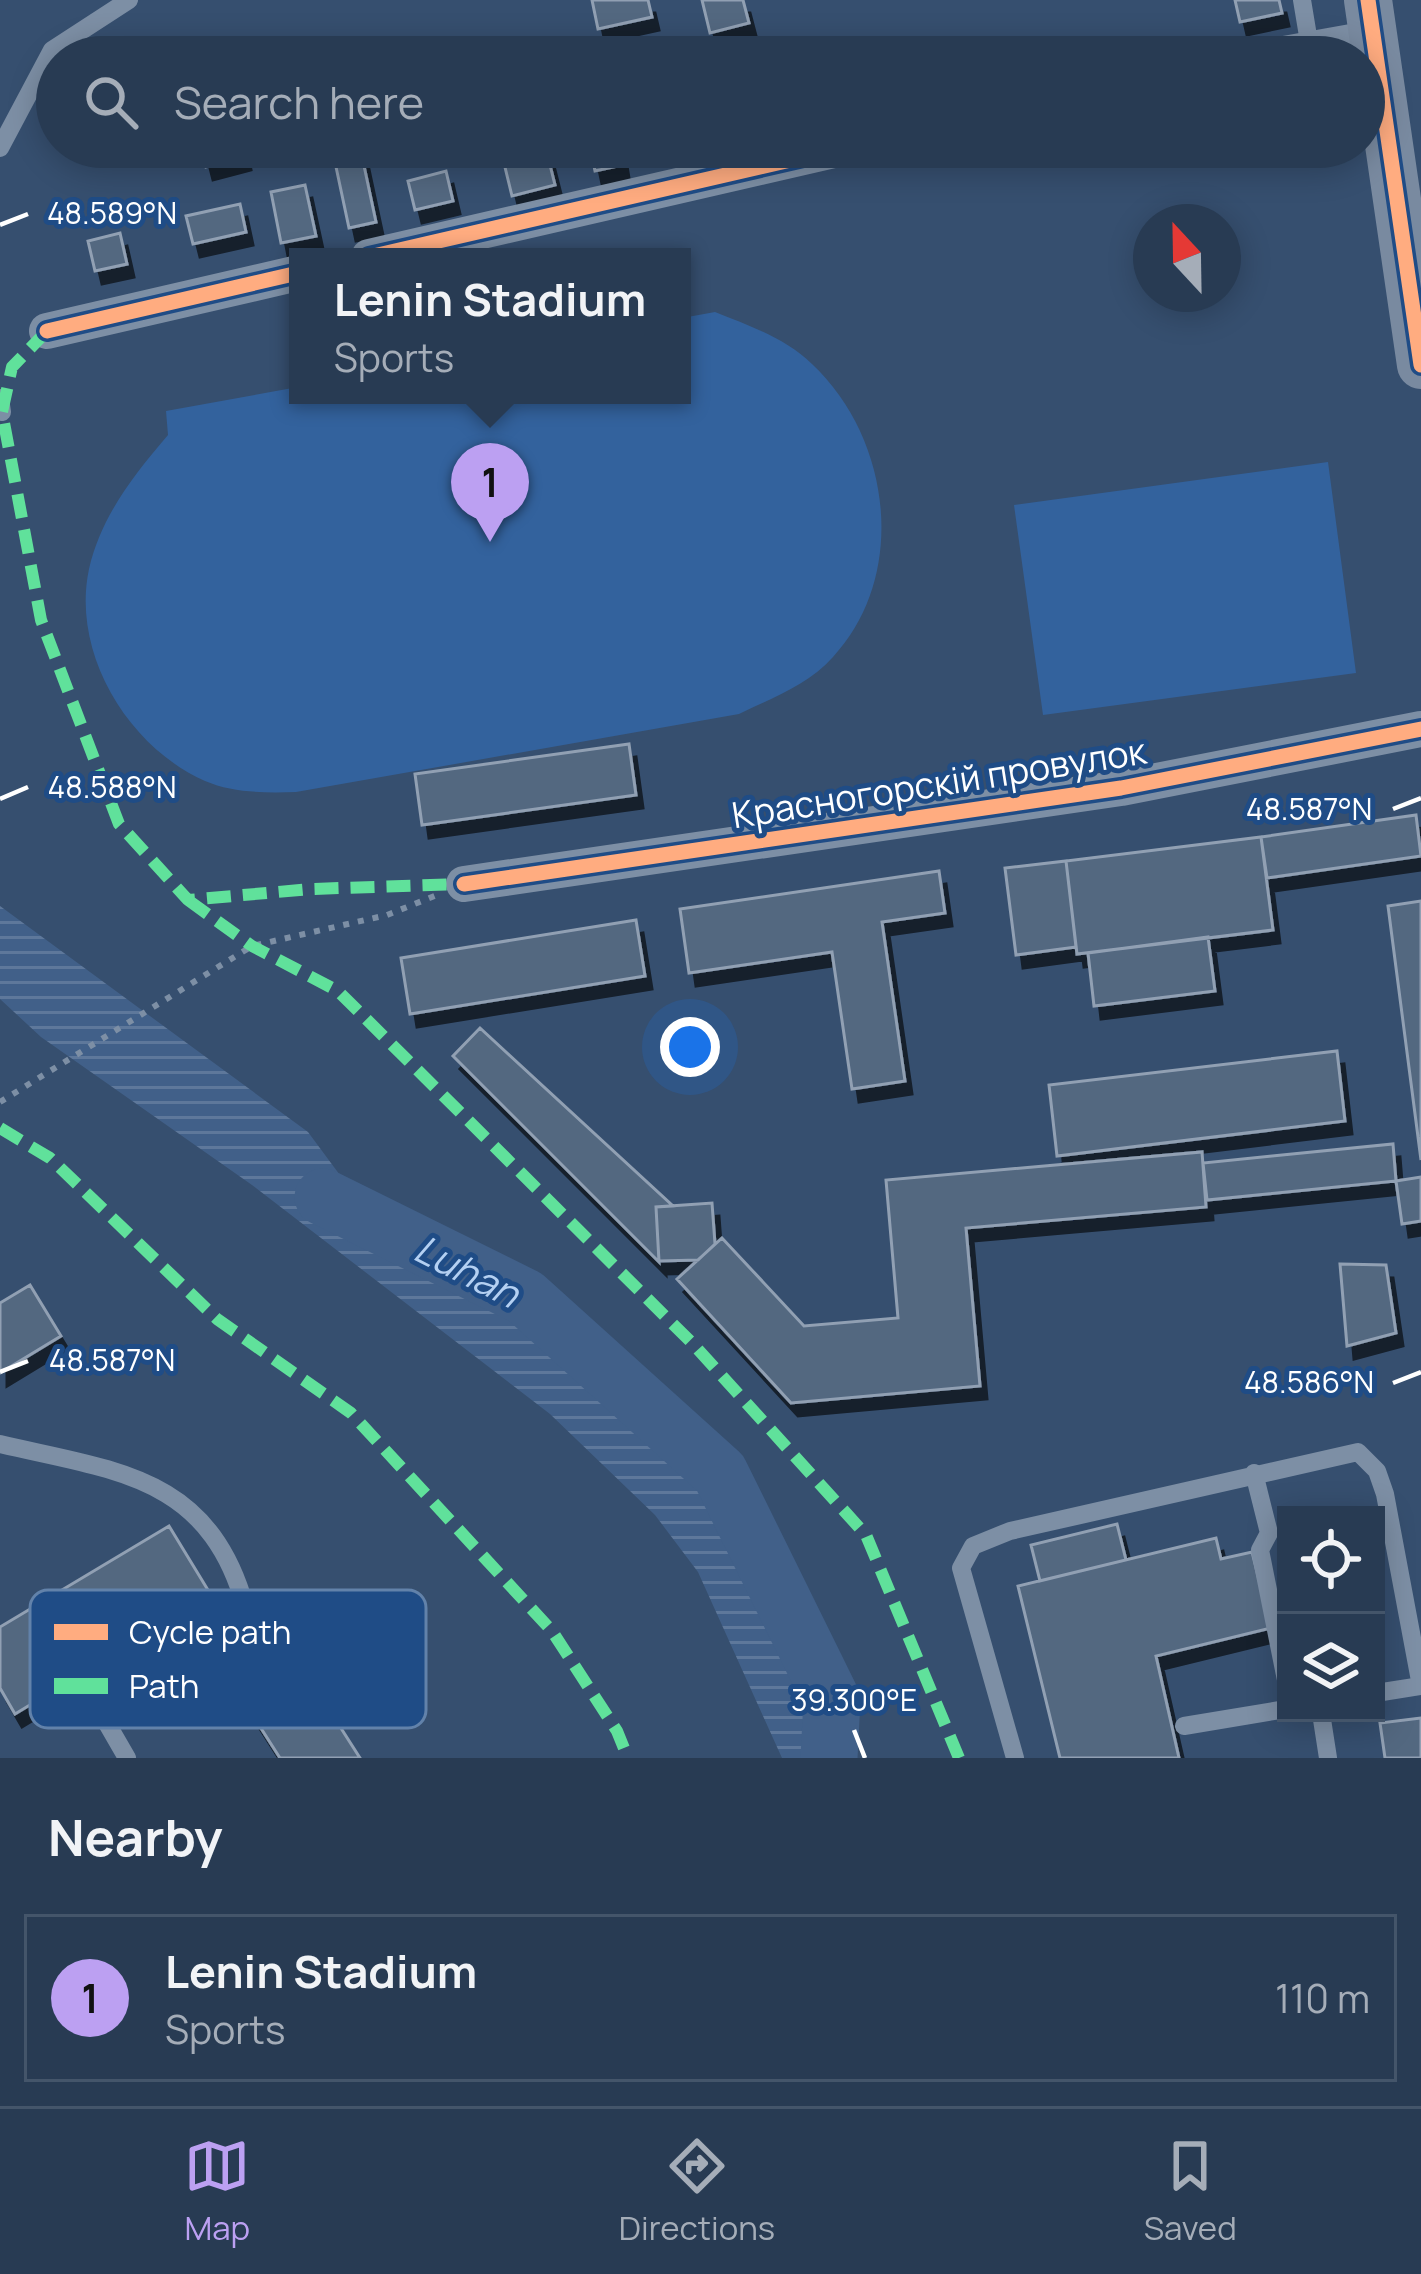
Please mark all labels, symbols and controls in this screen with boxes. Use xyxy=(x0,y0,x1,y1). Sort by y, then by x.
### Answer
search box xyxy=(36,36,1385,168)
icon: search xyxy=(78,69,144,135)
text: Search here xyxy=(174,71,424,133)
text: 48.589°N xyxy=(47,192,177,233)
north arrow xyxy=(1133,204,1241,312)
popup xyxy=(289,248,691,404)
text: Lenin Stadium xyxy=(334,268,646,330)
text: Sports xyxy=(334,330,454,384)
pin: 1 xyxy=(451,443,529,542)
street label: Красногорскій провулок xyxy=(728,725,1151,839)
text: 48.588°N xyxy=(48,766,176,807)
text: 48.587°N xyxy=(1246,788,1372,829)
your location xyxy=(660,1017,720,1077)
water label: Luhan xyxy=(406,1221,531,1320)
text: 48.587°N xyxy=(49,1339,175,1380)
text: 48.586°N xyxy=(1244,1361,1374,1402)
map controls xyxy=(1277,1506,1385,1722)
button: locate xyxy=(1277,1506,1385,1614)
legend xyxy=(30,1590,426,1728)
text: Cycle path xyxy=(129,1609,291,1654)
button: layers xyxy=(1277,1614,1385,1722)
text: Path xyxy=(129,1663,199,1708)
text: 39.300°E xyxy=(791,1679,917,1720)
text: Nearby xyxy=(48,1802,223,1871)
text: Lenin Stadium xyxy=(165,1940,477,2002)
text: 1 xyxy=(81,1971,99,2025)
text: 110 m xyxy=(1275,1971,1370,2025)
text: Sports xyxy=(165,2002,285,2056)
tab: Map xyxy=(184,2133,250,2250)
tab: Directions xyxy=(619,2133,775,2250)
tab: Saved xyxy=(1144,2133,1237,2250)

